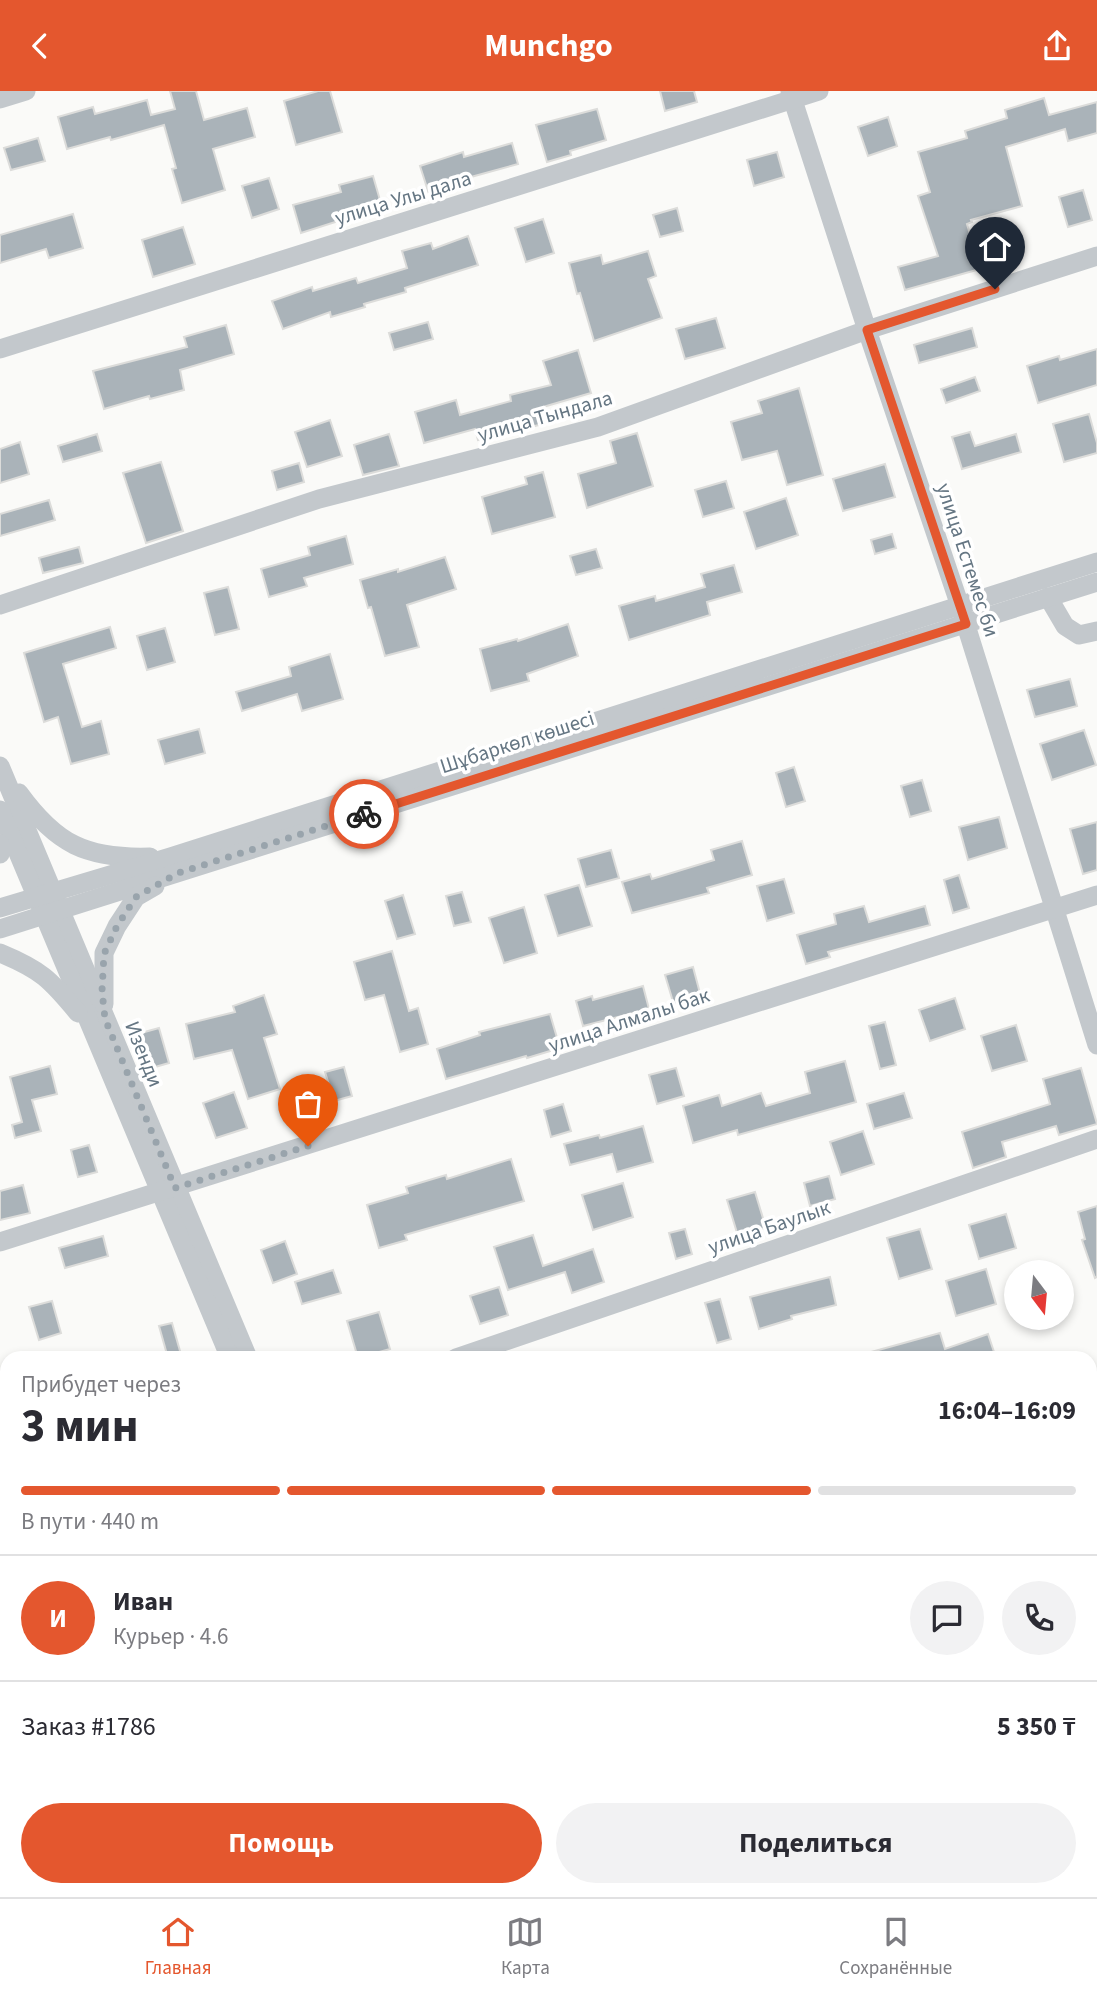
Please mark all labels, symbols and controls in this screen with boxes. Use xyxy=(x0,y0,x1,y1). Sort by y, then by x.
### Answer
text: Munchgo xyxy=(484,23,613,69)
icon: back xyxy=(21,27,59,65)
icon: share xyxy=(1038,27,1076,65)
street label: улица Улы дала xyxy=(331,163,475,233)
pin xyxy=(965,217,1025,289)
icon: home xyxy=(976,228,1014,266)
street label: улица Тындала xyxy=(474,382,616,450)
street label: улица Естемес би xyxy=(929,479,1007,641)
street label: Шұбаркөл көшесі xyxy=(436,703,598,781)
courier xyxy=(329,779,399,849)
icon: bike xyxy=(345,795,383,833)
street label: улица Алмалы бак xyxy=(545,980,714,1060)
street label: Изенди xyxy=(117,1017,171,1091)
pin xyxy=(278,1074,338,1146)
icon: bag xyxy=(289,1085,327,1123)
street label: улица Баулык xyxy=(704,1192,835,1262)
north arrow xyxy=(1004,1260,1074,1330)
map controls xyxy=(1004,1260,1074,1330)
text: Прибудет через xyxy=(21,1368,181,1401)
text: 16:04–16:09 xyxy=(938,1392,1076,1429)
text: 3 мин xyxy=(21,1394,138,1459)
text: В пути · 440 m xyxy=(21,1505,159,1538)
button: chat xyxy=(910,1581,984,1655)
button: phone xyxy=(1002,1581,1076,1655)
text: Иван xyxy=(113,1583,173,1620)
text: И xyxy=(49,1600,67,1637)
text: Курьер · 4.6 xyxy=(113,1620,228,1653)
text: Заказ #1786 xyxy=(21,1708,156,1745)
text: 5 350 ₸ xyxy=(997,1708,1076,1745)
button: Помощь xyxy=(21,1803,542,1883)
button: Поделиться xyxy=(556,1803,1076,1883)
tab: Главная xyxy=(145,1913,211,1982)
tab: Карта xyxy=(501,1913,550,1982)
tab: Сохранённые xyxy=(839,1913,952,1982)

